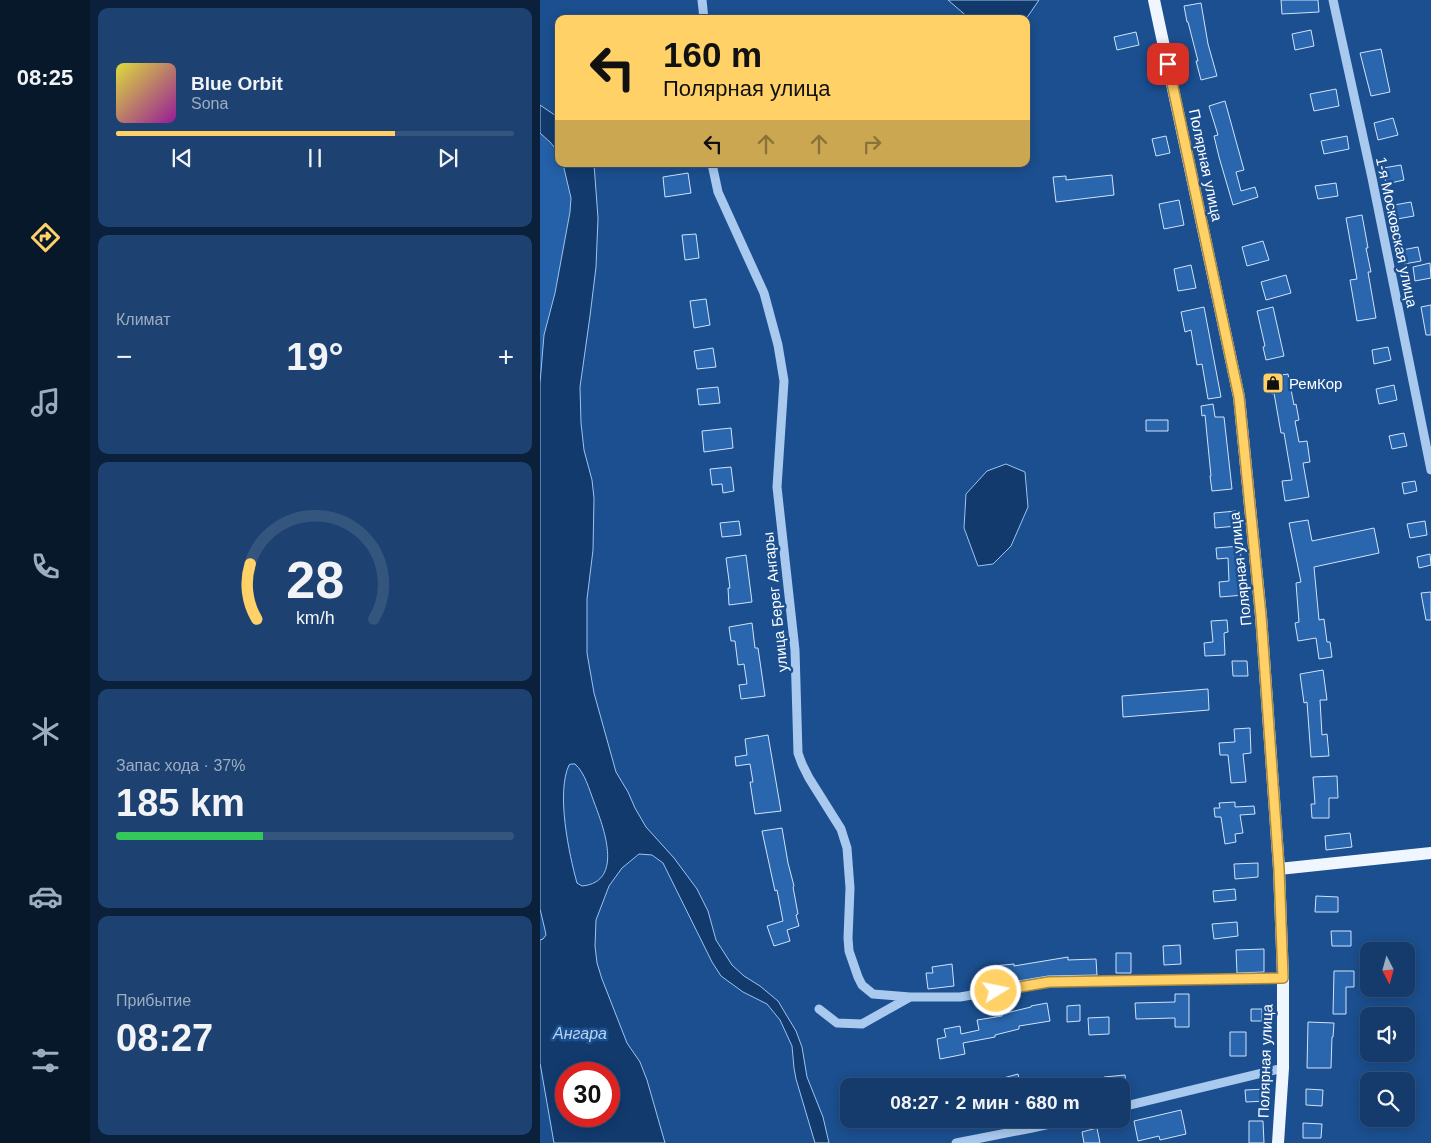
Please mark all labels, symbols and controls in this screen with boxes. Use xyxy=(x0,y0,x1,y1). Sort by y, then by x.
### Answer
icon: left xyxy=(580,35,645,100)
text: 160 m xyxy=(663,35,762,74)
pin xyxy=(1147,43,1189,85)
icon: arrive xyxy=(1154,50,1182,78)
text: 08:25 xyxy=(17,65,73,90)
text: Blue Orbit xyxy=(191,73,283,94)
text: Полярная улица xyxy=(663,76,830,101)
text: Sona xyxy=(191,95,228,112)
street label: Полярная улица xyxy=(1186,107,1226,223)
icon: left xyxy=(699,130,727,158)
icon: ahead xyxy=(752,130,780,158)
icon: ahead xyxy=(805,130,833,158)
icon: right xyxy=(858,130,886,158)
icon: previous xyxy=(168,144,196,172)
icon: pause xyxy=(301,144,329,172)
icon: next xyxy=(434,144,462,172)
street label: 1-я Московская улица xyxy=(1373,155,1421,309)
icon: directions xyxy=(28,220,63,255)
text: Климат xyxy=(116,311,170,328)
text: 19° xyxy=(286,336,344,378)
text: − xyxy=(116,341,132,372)
text: + xyxy=(498,341,514,372)
shop icon: РемКор xyxy=(1261,371,1285,395)
place label: РемКор xyxy=(1289,375,1342,392)
icon: music xyxy=(28,385,63,420)
street label: Полярная улица xyxy=(1226,511,1254,627)
street label: улица Берег Ангары xyxy=(759,531,791,673)
icon: phone xyxy=(28,549,63,584)
text: 28 xyxy=(286,551,344,609)
text: km/h xyxy=(296,608,334,628)
icon: climate xyxy=(28,714,63,749)
text: Запас хода · 37% xyxy=(116,757,245,774)
text: 185 km xyxy=(116,782,245,824)
icon: car xyxy=(28,879,63,914)
north arrow xyxy=(1360,942,1415,998)
map controls xyxy=(1360,942,1415,1127)
position arrow xyxy=(969,964,1021,1016)
text: Прибытие xyxy=(116,992,191,1009)
street label: Полярная улица xyxy=(1255,1003,1276,1118)
button: sound xyxy=(1360,1007,1415,1062)
text: 08:27 xyxy=(116,1017,213,1059)
water label: Ангара xyxy=(552,1025,607,1042)
icon: filters xyxy=(28,1043,63,1078)
speed limit sign: 30 xyxy=(555,1062,620,1127)
button: search xyxy=(1360,1072,1415,1127)
text: 08:27 · 2 мин · 680 m xyxy=(890,1092,1080,1113)

